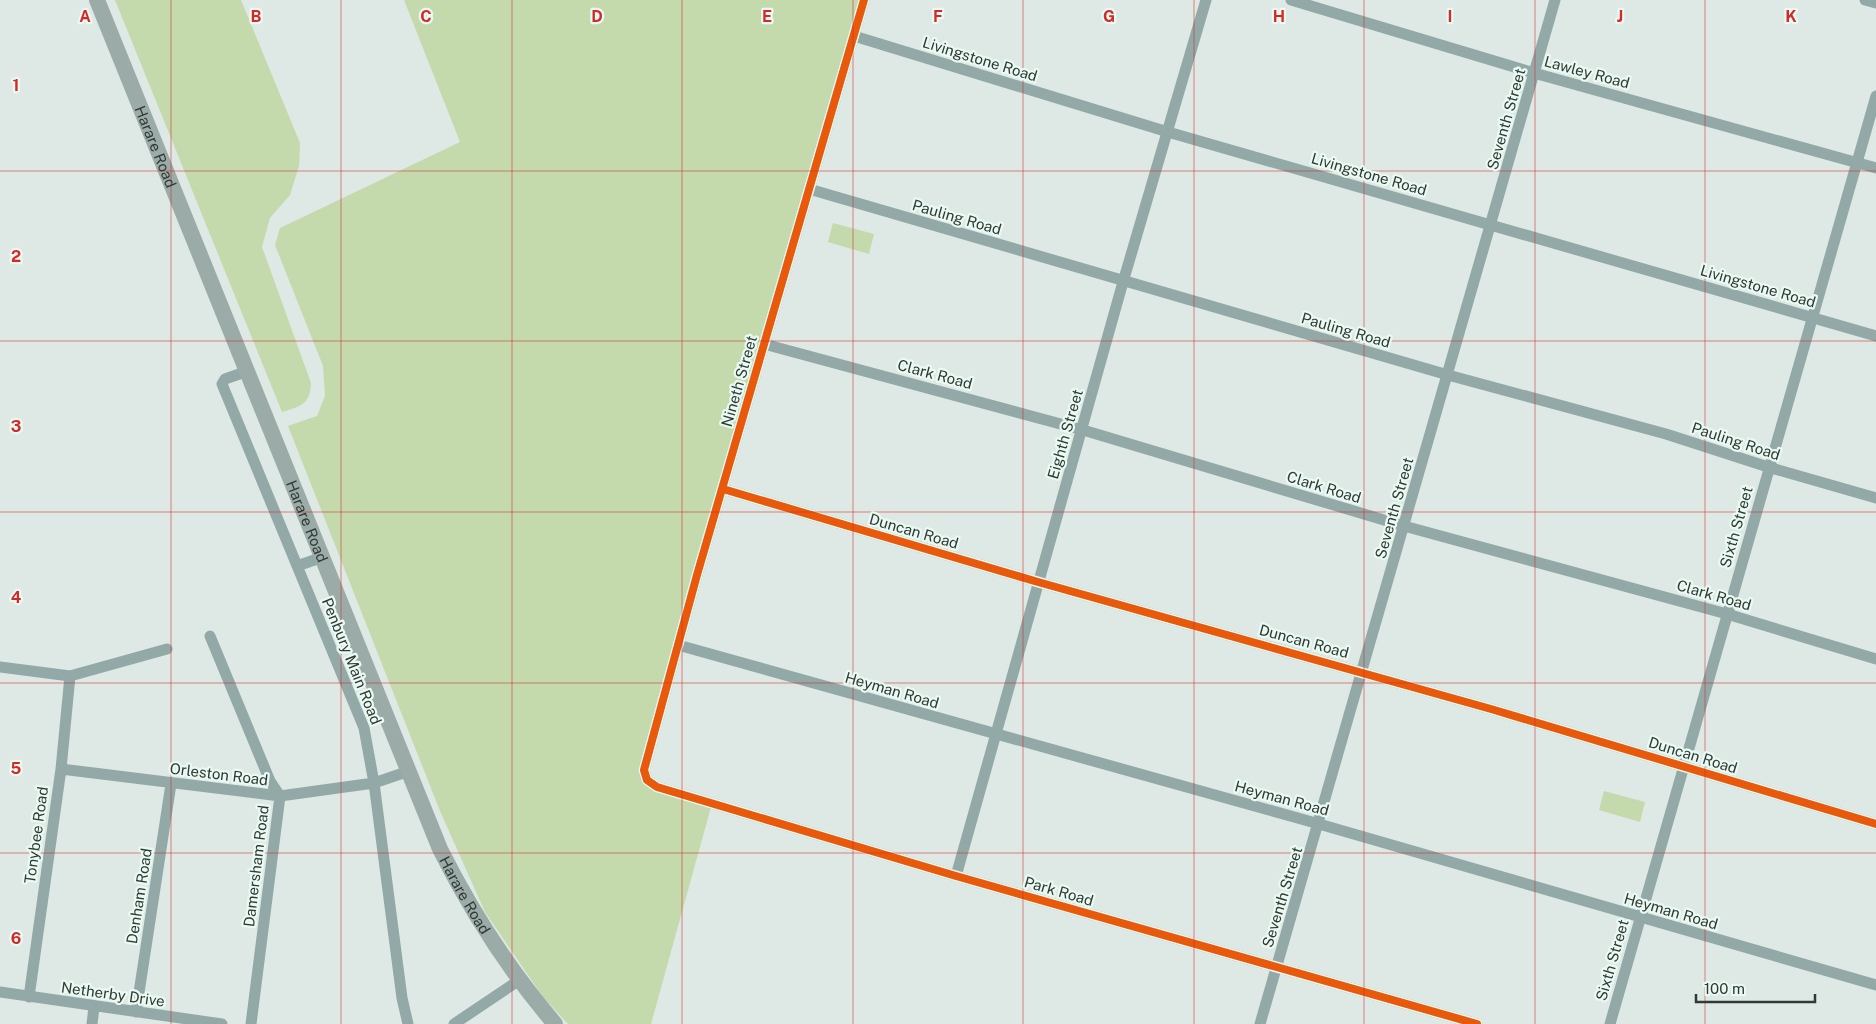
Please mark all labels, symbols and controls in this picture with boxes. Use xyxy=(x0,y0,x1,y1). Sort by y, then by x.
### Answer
text: A xyxy=(79,7,91,26)
text: B xyxy=(251,7,262,26)
text: C xyxy=(420,7,432,26)
text: D xyxy=(591,7,603,26)
text: E xyxy=(762,7,772,26)
text: F xyxy=(933,7,943,26)
text: G xyxy=(1103,7,1115,26)
text: H xyxy=(1273,7,1285,26)
text: I xyxy=(1448,7,1452,26)
text: J xyxy=(1617,7,1623,26)
text: K xyxy=(1785,7,1797,26)
street label: Livingstone Road xyxy=(921,33,1039,85)
street label: Lawley Road xyxy=(1542,52,1632,92)
street label: Seventh Street xyxy=(1483,66,1529,172)
text: 1 xyxy=(13,76,19,95)
street label: Harare Road xyxy=(132,103,180,190)
street label: Livingstone Road xyxy=(1309,149,1429,199)
street label: Pauling Road xyxy=(910,196,1004,238)
text: 2 xyxy=(11,247,21,266)
street label: Livingstone Road xyxy=(1698,261,1818,311)
street label: Pauling Road xyxy=(1299,309,1393,351)
street label: Nineth Street xyxy=(718,333,760,428)
street label: Clark Road xyxy=(896,356,974,392)
street label: Eighth Street xyxy=(1044,387,1086,481)
text: 3 xyxy=(11,417,21,436)
street label: Pauling Road xyxy=(1690,419,1782,463)
street label: Seventh Street xyxy=(1371,455,1417,561)
street label: Clark Road xyxy=(1285,468,1363,506)
street label: Harare Road xyxy=(283,478,332,565)
street label: Sixth Street xyxy=(1716,484,1756,570)
street label: Duncan Road xyxy=(867,510,961,552)
street label: Clark Road xyxy=(1675,576,1753,614)
text: 4 xyxy=(11,588,22,607)
street label: Penbury Main Road xyxy=(319,595,385,727)
street label: Duncan Road xyxy=(1257,621,1351,661)
street label: Heyman Road xyxy=(843,668,941,712)
street label: Duncan Road xyxy=(1647,733,1739,777)
text: 5 xyxy=(11,759,22,778)
street label: Orleston Road xyxy=(169,760,269,788)
street label: Heyman Road xyxy=(1233,777,1331,819)
street label: Tonybee Road xyxy=(21,785,51,885)
street label: Damersham Road xyxy=(240,804,272,928)
street label: Seventh Street xyxy=(1259,844,1305,949)
street label: Denham Road xyxy=(123,847,155,945)
street label: Harare Road xyxy=(436,853,494,937)
street label: Park Road xyxy=(1022,873,1096,909)
street label: Heyman Road xyxy=(1622,889,1720,933)
street label: Sixth Street xyxy=(1592,917,1632,1003)
text: 6 xyxy=(11,929,21,948)
scale bar xyxy=(1696,972,1815,1004)
street label: Netherby Drive xyxy=(60,978,166,1010)
text: 100 m xyxy=(1704,980,1745,997)

